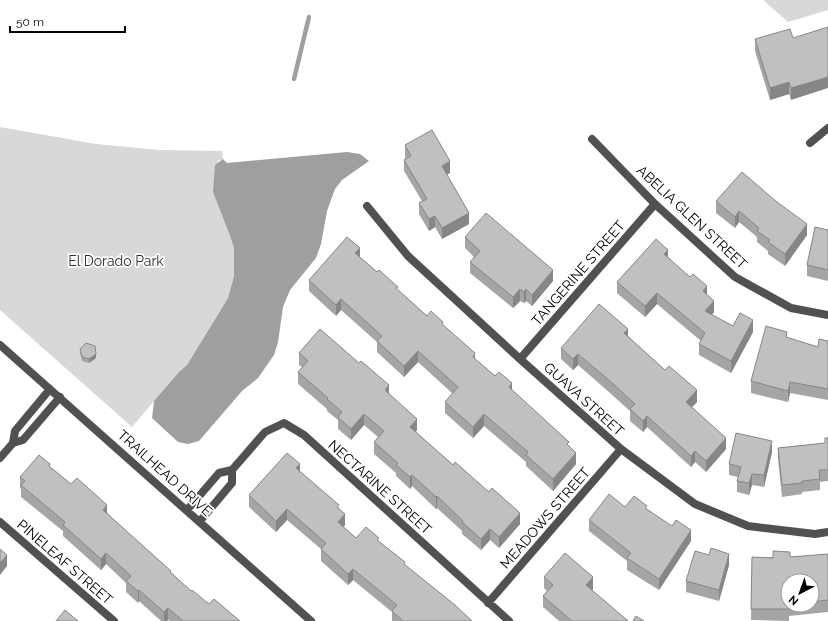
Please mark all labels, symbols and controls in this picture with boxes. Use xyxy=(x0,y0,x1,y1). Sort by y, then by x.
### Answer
scale bar xyxy=(10,8,125,34)
text: 50 m xyxy=(16,15,44,29)
street label: ABELIA GLEN STREET xyxy=(634,162,751,272)
street label: TANGERINE STREET xyxy=(528,217,628,329)
park label: El Dorado Park xyxy=(68,253,164,269)
street label: GUAVA STREET xyxy=(541,359,628,439)
street label: TRAILHEAD DRIVE xyxy=(115,426,215,520)
street label: NECTARINE STREET xyxy=(325,437,435,538)
street label: MEADOWS STREET xyxy=(497,464,594,572)
street label: PINELEAF STREET xyxy=(14,516,116,608)
north arrow xyxy=(780,573,820,613)
text: N xyxy=(786,593,801,608)

